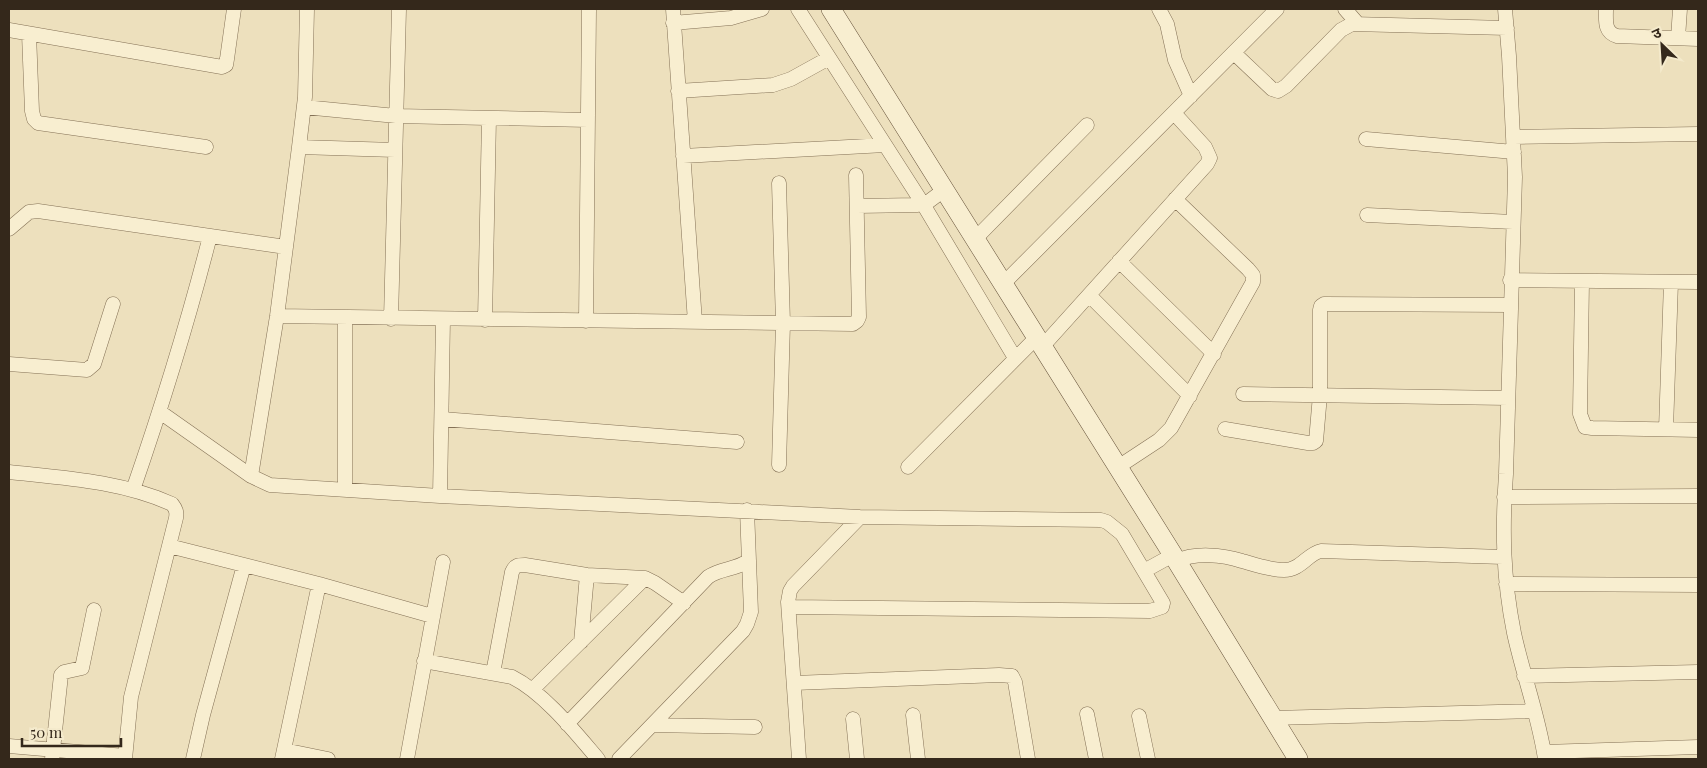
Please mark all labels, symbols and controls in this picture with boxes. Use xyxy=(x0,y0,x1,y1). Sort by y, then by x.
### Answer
north arrow xyxy=(1637,20,1687,70)
text: उ xyxy=(1649,22,1665,43)
scale bar xyxy=(22,716,121,748)
text: 50 m xyxy=(30,722,63,742)

